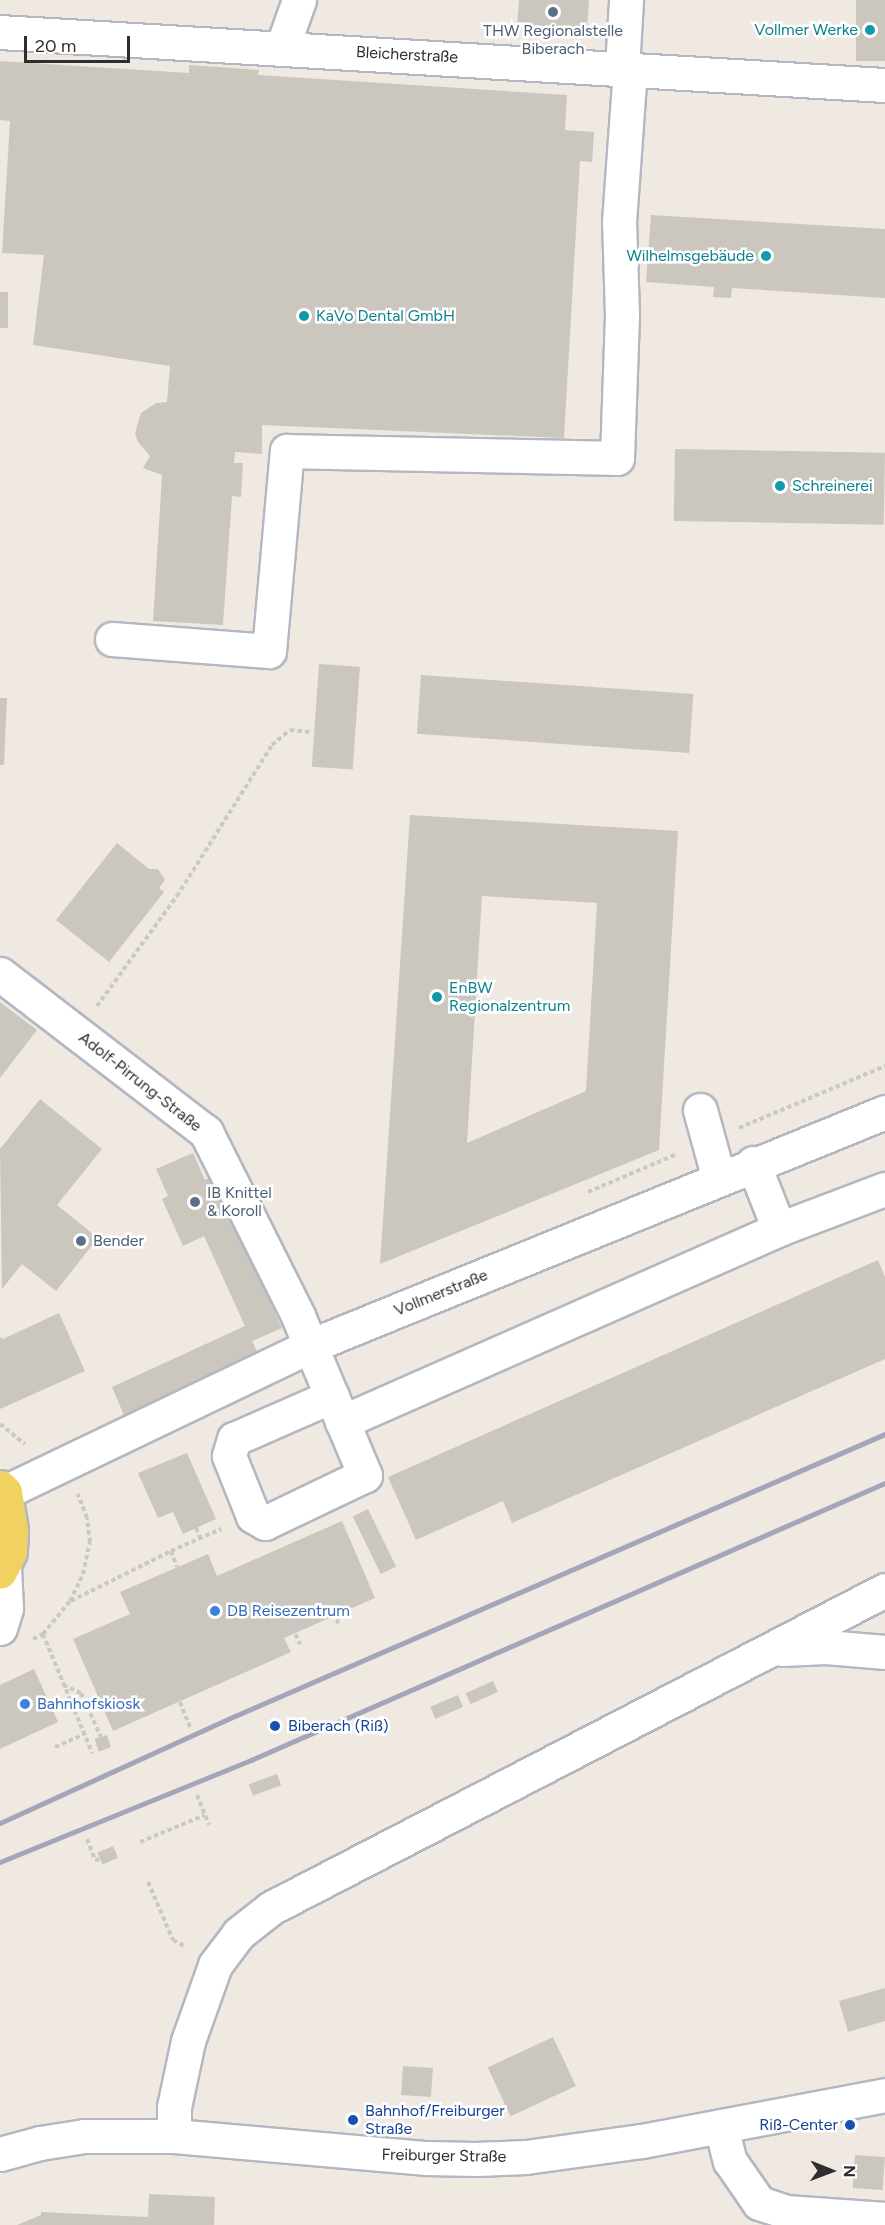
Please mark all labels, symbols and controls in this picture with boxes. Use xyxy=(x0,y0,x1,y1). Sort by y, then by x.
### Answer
marker: THW Regionalstelle Biberach xyxy=(546,5,560,19)
place label: Vollmer Werke xyxy=(754,20,858,40)
place label: THW Regionalstelle Biberach xyxy=(483,21,623,59)
marker: Vollmer Werke xyxy=(863,23,877,37)
scale bar xyxy=(27,24,134,62)
text: 20 m xyxy=(35,35,76,57)
street label: Bleicherstraße xyxy=(355,43,459,67)
place label: Wilhelmsgebäude xyxy=(626,246,754,266)
marker: Wilhelmsgebäude xyxy=(759,249,773,263)
place label: KaVo Dental GmbH xyxy=(316,306,455,326)
marker: KaVo Dental GmbH xyxy=(297,309,311,323)
place label: Schreinerei xyxy=(792,476,873,496)
marker: Schreinerei xyxy=(773,479,787,493)
place label: EnBW Regionalzentrum xyxy=(449,978,570,1016)
marker: EnBW Regionalzentrum xyxy=(430,990,444,1004)
street label: Adolf-Pirrung-Straße xyxy=(75,1028,205,1136)
place label: IB Knittel & Koroll xyxy=(207,1183,272,1221)
marker: IB Knittel & Koroll xyxy=(188,1195,202,1209)
place label: Bender xyxy=(93,1231,144,1251)
marker: Bender xyxy=(74,1234,88,1248)
street label: Vollmerstraße xyxy=(391,1265,491,1321)
place label: DB Reisezentrum xyxy=(227,1601,350,1621)
marker: DB Reisezentrum xyxy=(208,1604,222,1618)
place label: Bahnhofskiosk xyxy=(37,1694,140,1714)
marker: Bahnhofskiosk xyxy=(18,1697,32,1711)
place label: Biberach (Riß) xyxy=(288,1716,389,1736)
marker: Biberach (Riß) xyxy=(266,1717,284,1735)
place label: Bahnhof/Freiburger Straße xyxy=(365,2101,505,2139)
marker: Bahnhof/Freiburger Straße xyxy=(346,2113,360,2127)
place label: Riß-Center xyxy=(759,2115,838,2135)
marker: Riß-Center xyxy=(843,2118,857,2132)
north arrow xyxy=(801,2141,861,2201)
street label: Freiburger Straße xyxy=(381,2145,507,2167)
text: N xyxy=(840,2165,859,2178)

